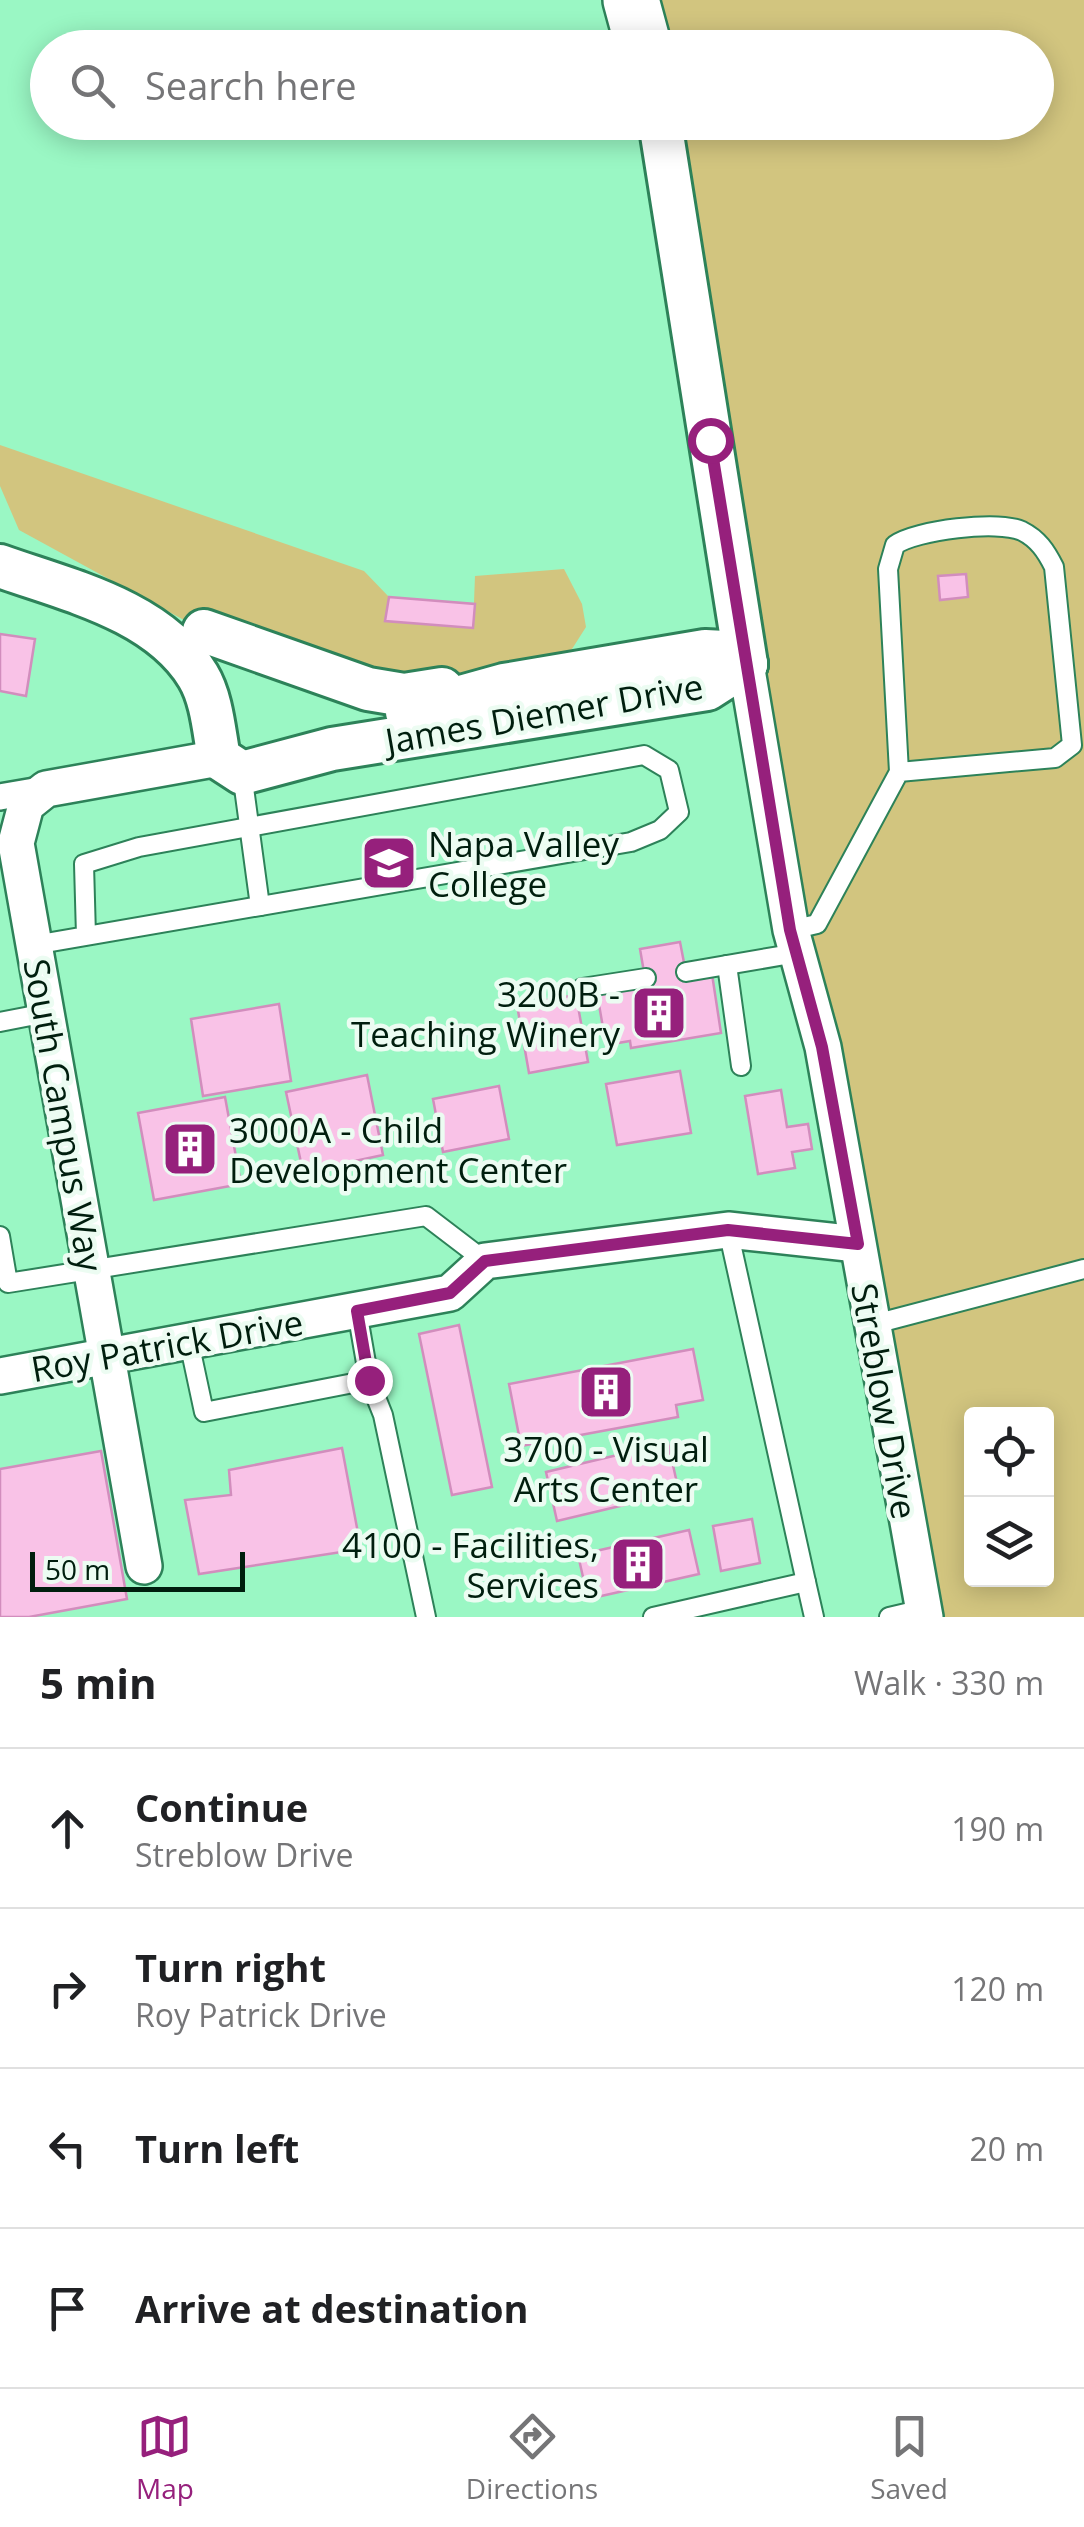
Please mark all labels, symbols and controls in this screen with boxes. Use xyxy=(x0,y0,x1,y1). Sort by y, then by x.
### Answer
search box xyxy=(30,30,1054,140)
icon: search xyxy=(65,58,120,113)
text: Search here xyxy=(145,59,357,111)
route start xyxy=(688,418,734,464)
street label: James Diemer Drive xyxy=(379,662,706,765)
place label: Napa Valley College xyxy=(428,820,619,907)
school or university icon: Napa Valley College xyxy=(359,833,419,893)
street label: South Campus Way xyxy=(13,955,115,1275)
place label: 3200B - Teaching Winery xyxy=(351,970,620,1057)
building icon: 3200B - Teaching Winery xyxy=(629,983,689,1043)
place label: 3000A - Child Development Center xyxy=(229,1106,567,1193)
building icon: 3000A - Child Development Center xyxy=(160,1119,220,1179)
street label: Streblow Drive xyxy=(841,1279,929,1523)
street label: Roy Patrick Drive xyxy=(27,1298,307,1392)
route end xyxy=(347,1358,393,1404)
building icon: 3700 - Visual Arts Center xyxy=(576,1362,636,1422)
map controls xyxy=(964,1407,1054,1587)
button: locate xyxy=(964,1407,1054,1497)
place label: 3700 - Visual Arts Center xyxy=(503,1425,709,1512)
button: layers xyxy=(964,1497,1054,1587)
place label: 4100 - Facilities, Services xyxy=(342,1521,599,1608)
building icon: 4100 - Facilities, Services xyxy=(608,1534,668,1594)
scale bar xyxy=(30,1547,245,1592)
text: 50 m xyxy=(45,1550,110,1588)
text: 5 min xyxy=(40,1654,157,1711)
text: Walk · 330 m xyxy=(854,1661,1044,1704)
text: Continue xyxy=(135,1781,308,1833)
icon: ahead xyxy=(40,1801,95,1856)
text: 190 m xyxy=(951,1807,1044,1850)
text: Streblow Drive xyxy=(135,1833,353,1876)
text: Turn right xyxy=(135,1941,326,1993)
icon: right xyxy=(40,1961,95,2016)
text: 120 m xyxy=(951,1967,1044,2010)
text: Roy Patrick Drive xyxy=(135,1993,387,2036)
icon: left xyxy=(40,2121,95,2176)
text: Turn left xyxy=(135,2122,299,2174)
text: 20 m xyxy=(969,2127,1044,2170)
icon: arrive xyxy=(40,2281,95,2336)
text: Arrive at destination xyxy=(135,2282,529,2334)
tab: Map xyxy=(136,2409,194,2507)
tab: Directions xyxy=(466,2409,598,2507)
tab: Saved xyxy=(870,2409,948,2507)

